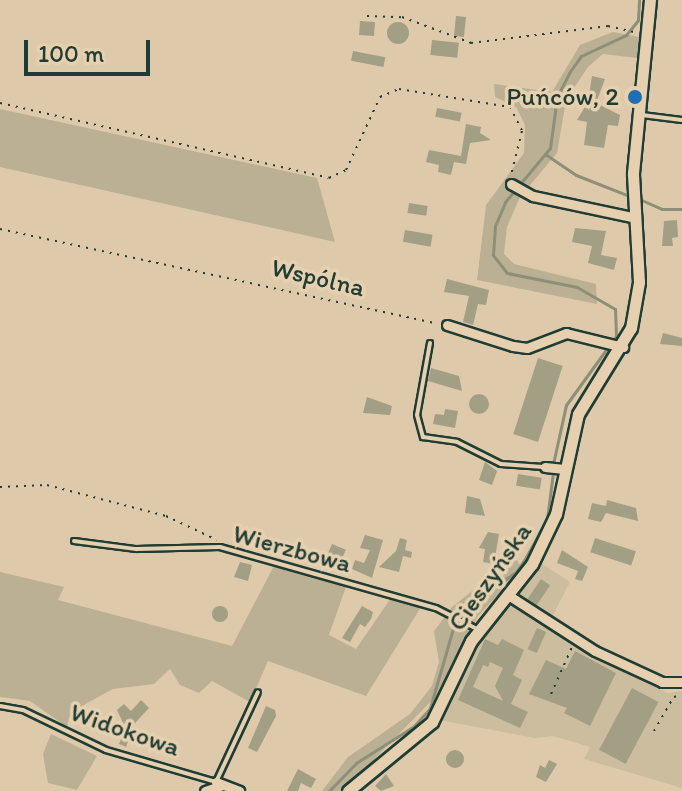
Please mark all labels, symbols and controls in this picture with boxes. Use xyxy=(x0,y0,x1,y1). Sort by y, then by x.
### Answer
scale bar xyxy=(28,24,154,74)
text: 100 m xyxy=(38,39,104,68)
place label: Puńców, 2 xyxy=(506,81,619,113)
marker: Puńców, 2 xyxy=(626,88,644,106)
street label: Wspólna xyxy=(268,252,368,304)
street label: Cieszyńska xyxy=(442,517,538,637)
street label: Wierzbowa xyxy=(229,518,355,580)
street label: Widokowa xyxy=(66,697,184,763)

